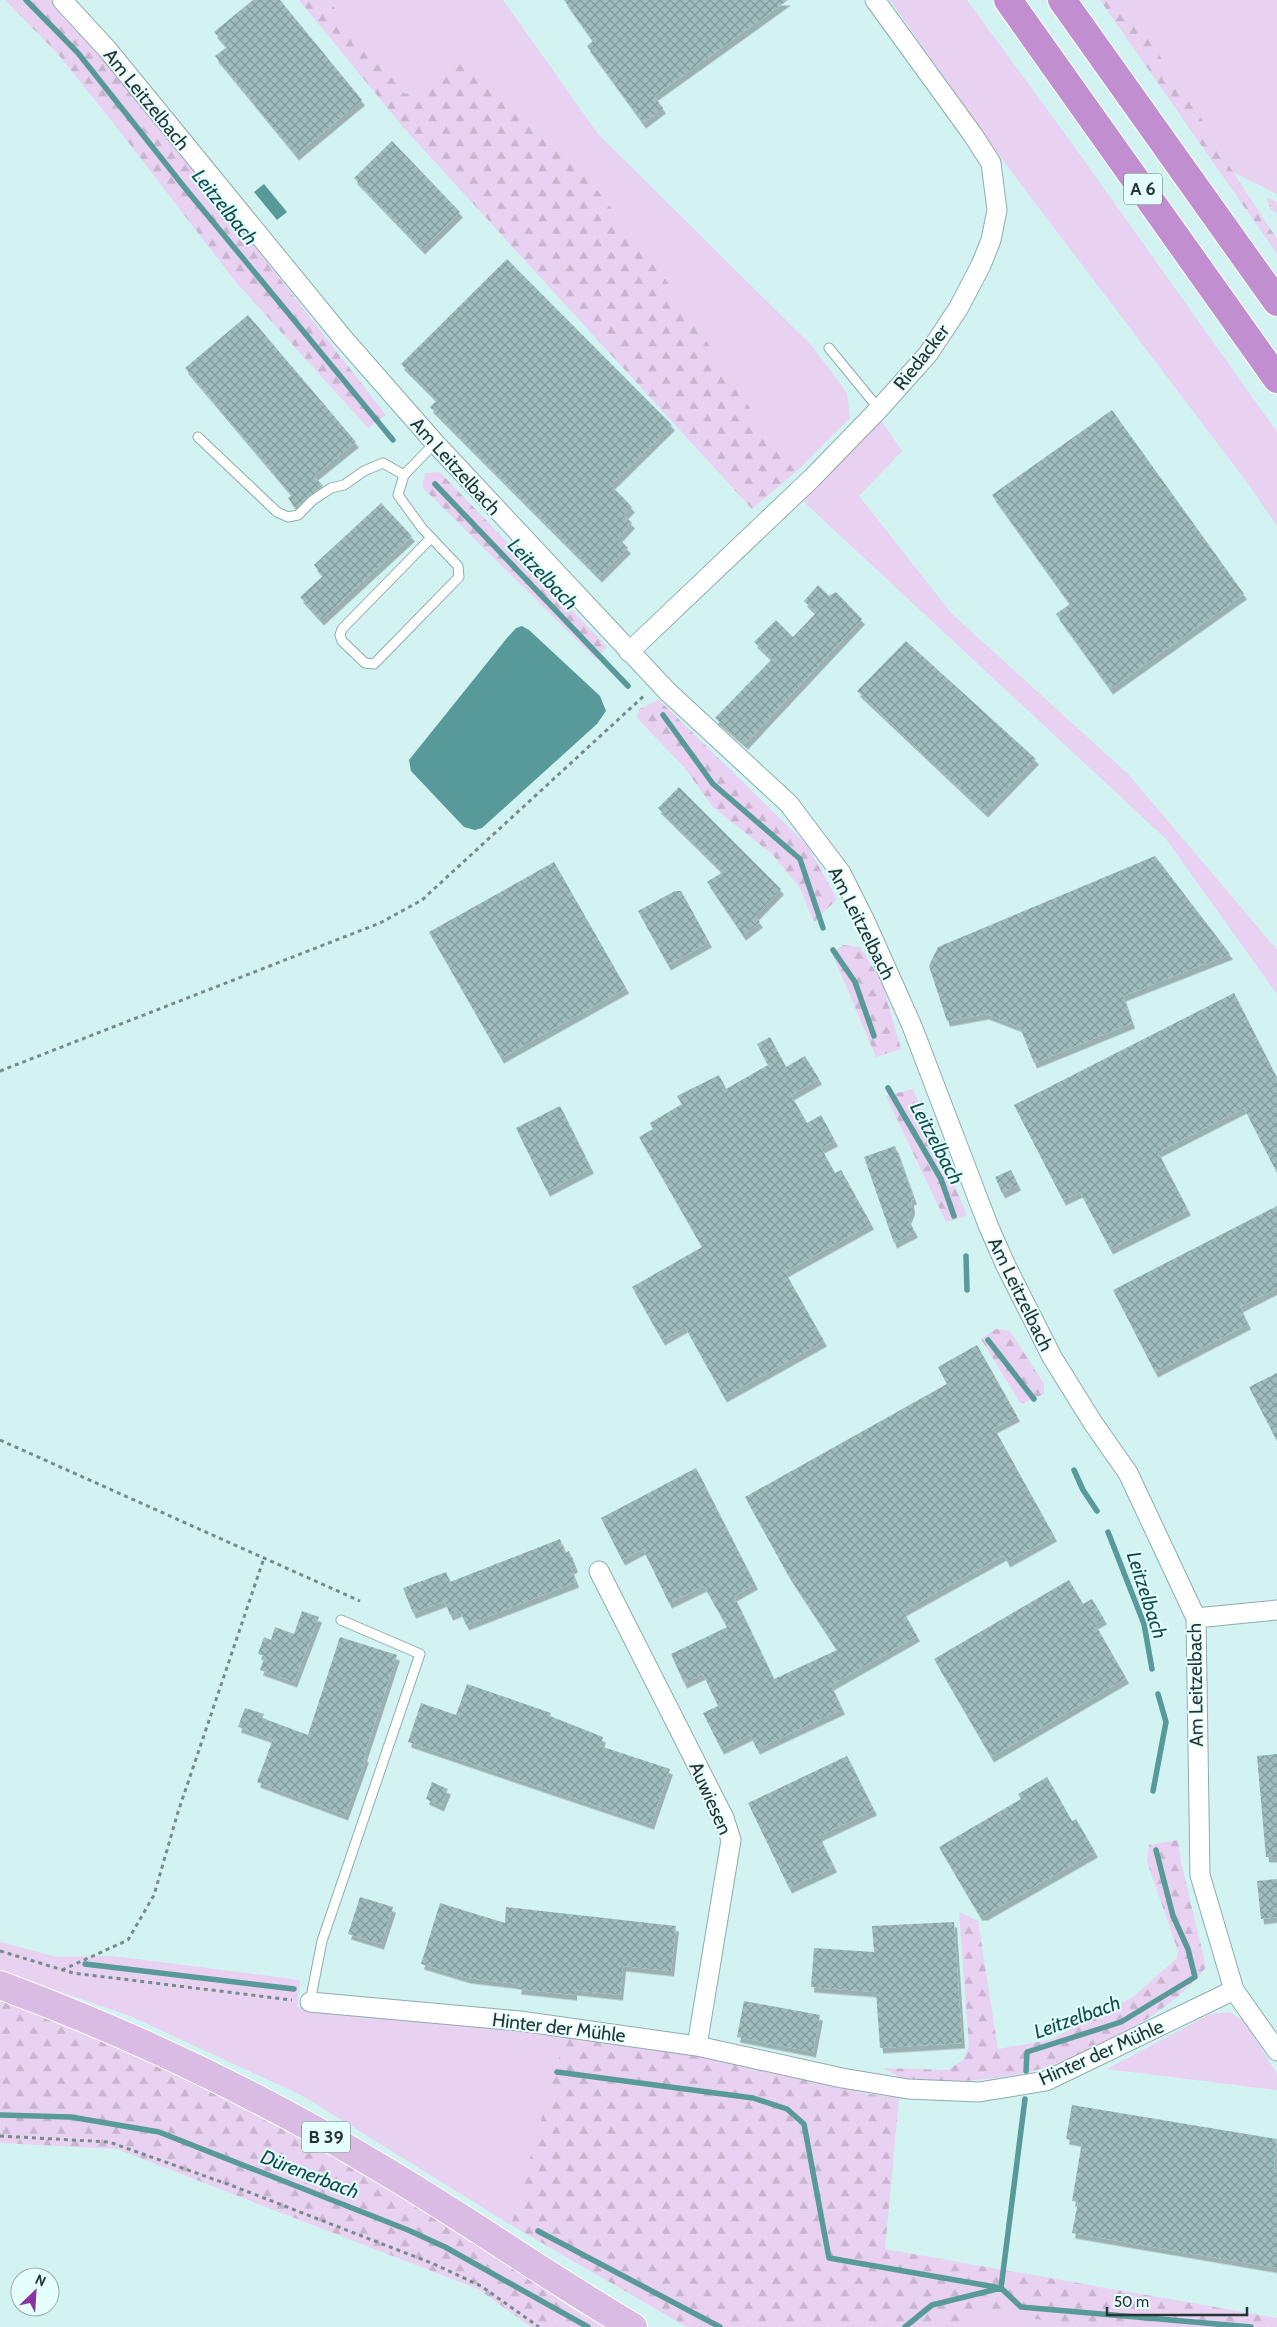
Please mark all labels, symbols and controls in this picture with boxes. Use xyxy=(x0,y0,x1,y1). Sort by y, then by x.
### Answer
street label: Am Leitzelbach xyxy=(99,44,194,155)
water label: Leitzelbach xyxy=(187,164,263,250)
road number: A 6 xyxy=(1124,173,1162,204)
street label: Riedacker xyxy=(889,320,954,395)
street label: Am Leitzelbach xyxy=(406,413,506,520)
water label: Leitzelbach xyxy=(503,533,583,615)
street label: Am Leitzelbach xyxy=(823,863,900,984)
water label: Leitzelbach xyxy=(905,1097,969,1189)
street label: Am Leitzelbach xyxy=(983,1234,1058,1355)
water label: Leitzelbach xyxy=(1122,1548,1172,1642)
street label: Am Leitzelbach xyxy=(1183,1623,1208,1747)
street label: Auwiesen xyxy=(684,1758,737,1838)
water label: Leitzelbach xyxy=(1030,1990,1124,2044)
street label: Hinter der Mühle xyxy=(491,2008,627,2047)
street label: Hinter der Mühle xyxy=(1035,2015,1167,2090)
road number: B 39 xyxy=(302,2122,350,2152)
water label: Dürenerbach xyxy=(257,2144,363,2204)
north arrow xyxy=(10,2267,60,2317)
text: N xyxy=(32,2270,49,2290)
scale bar xyxy=(1107,2284,1247,2316)
text: 50 m xyxy=(1114,2293,1149,2311)

